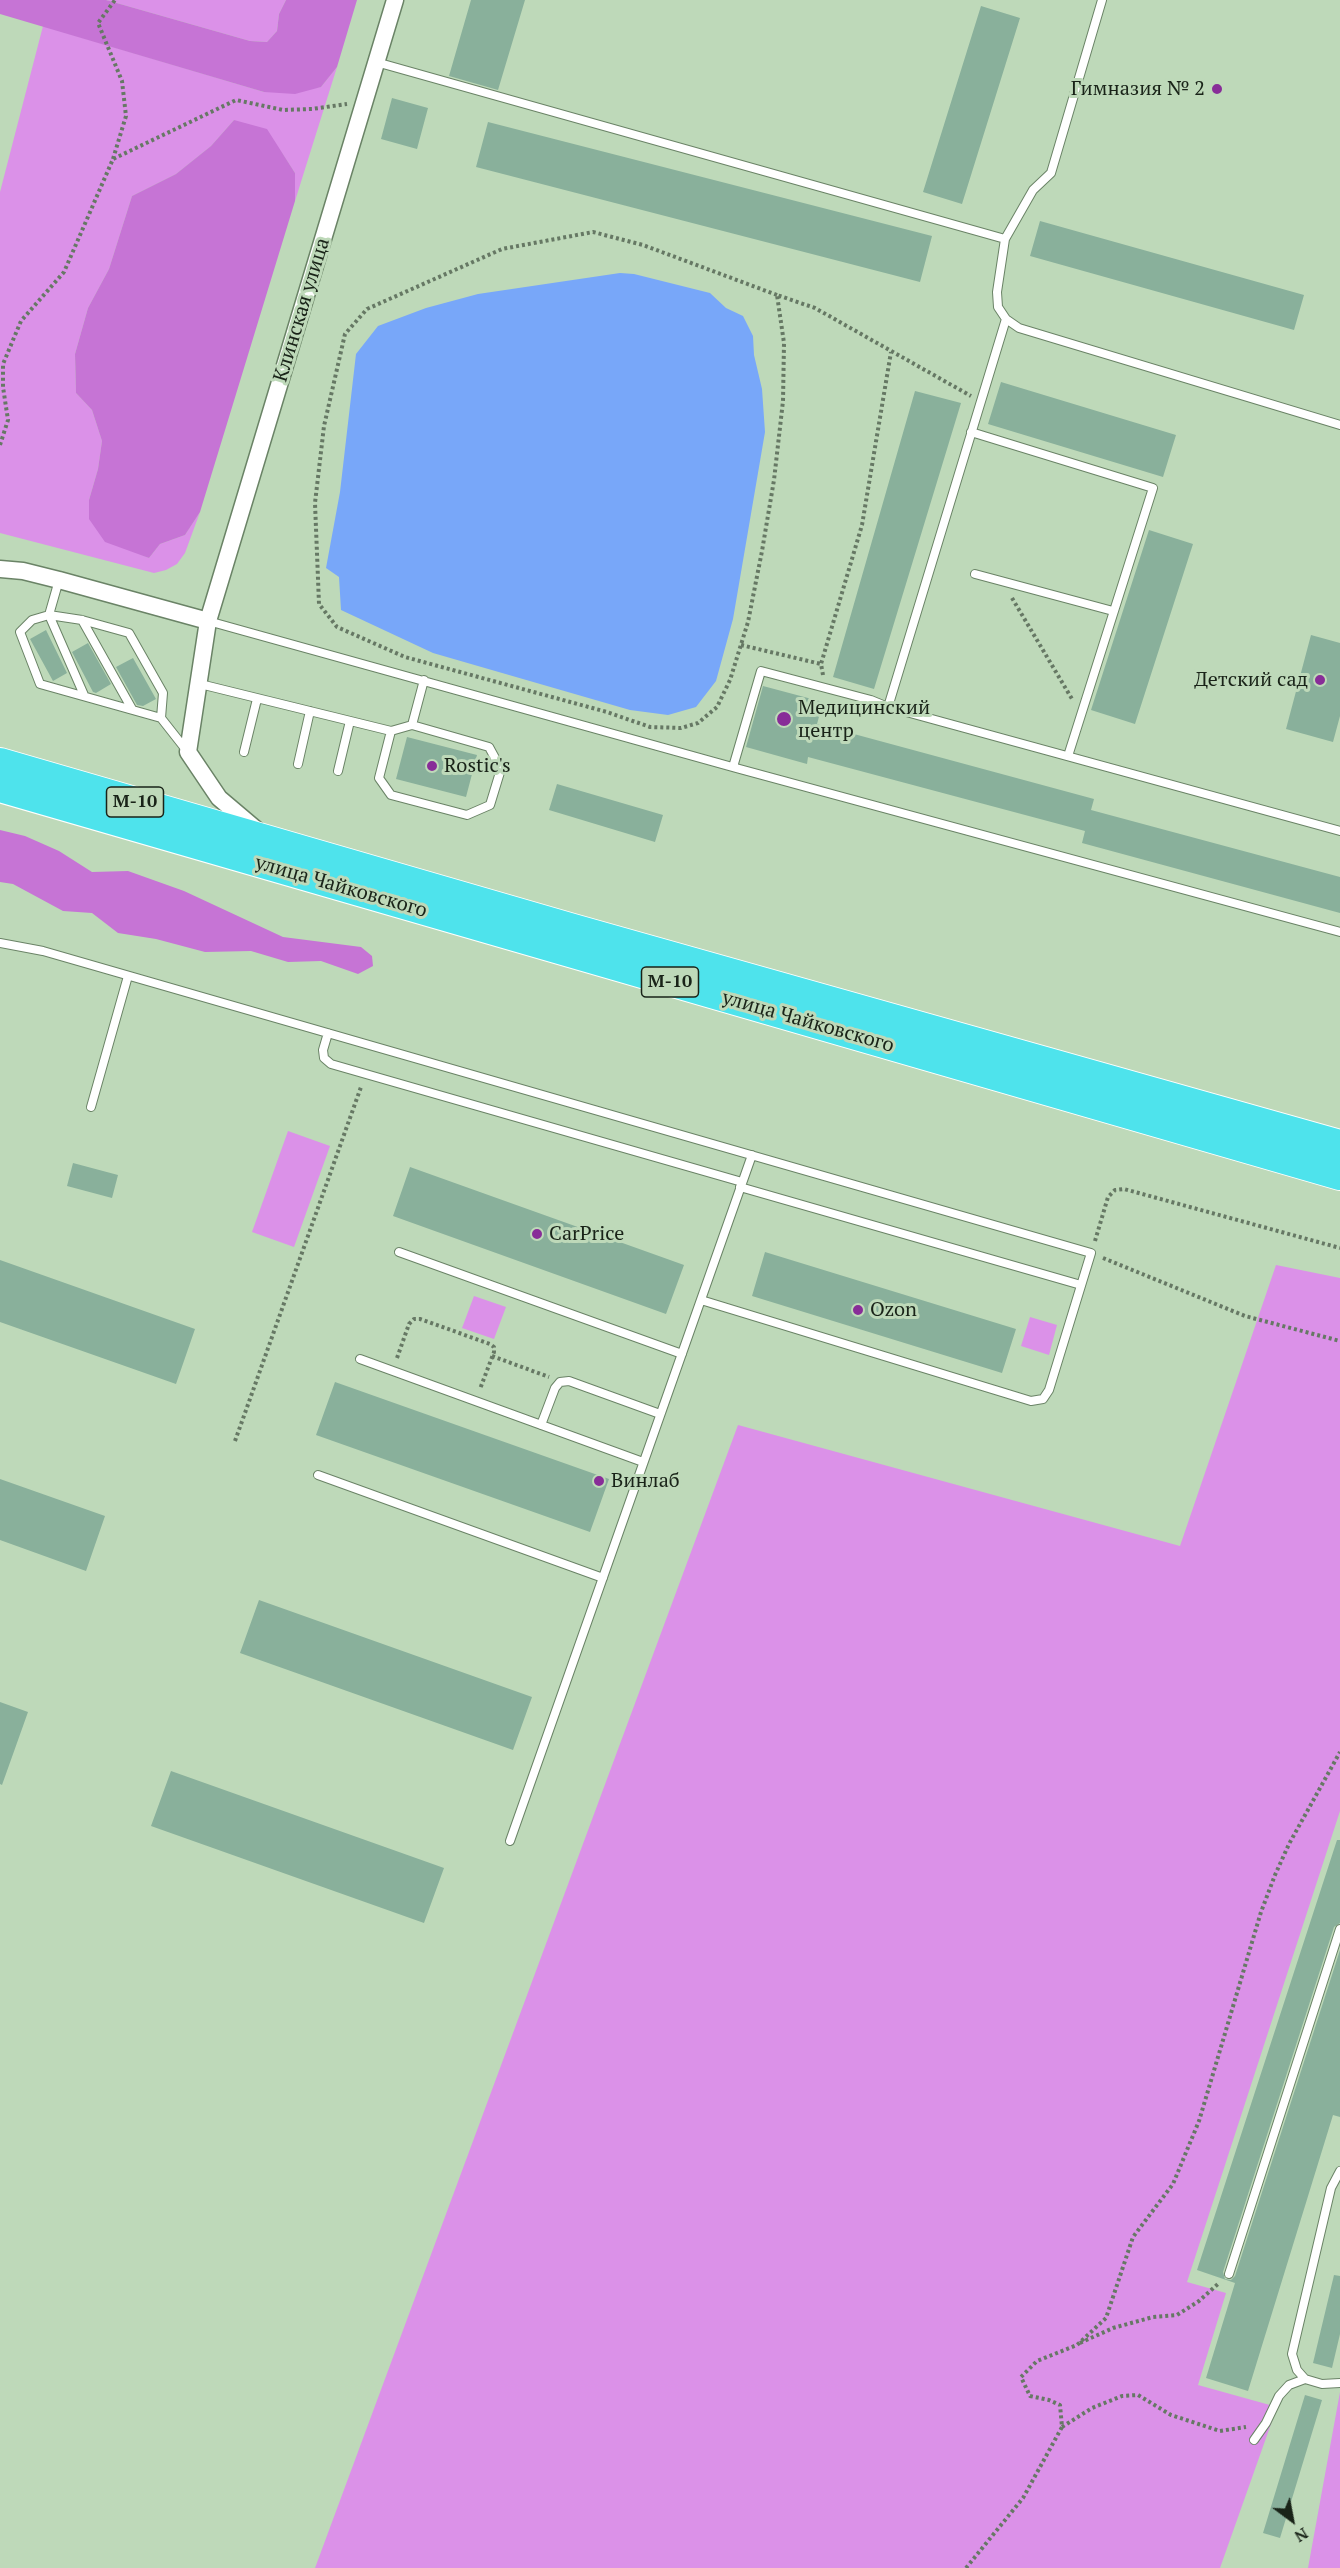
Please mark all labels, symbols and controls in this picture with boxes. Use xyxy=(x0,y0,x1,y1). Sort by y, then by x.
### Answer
place label: Гимназия № 2 xyxy=(1071,77,1205,101)
marker: Гимназия № 2 xyxy=(1210,82,1224,96)
street label: Клинская улица xyxy=(269,235,335,385)
place label: Детский сад xyxy=(1194,668,1308,692)
marker: Детский сад xyxy=(1313,673,1327,687)
place label: Медицинский центр xyxy=(798,696,930,743)
marker: Медицинский центр xyxy=(775,710,793,728)
place label: Rostic's xyxy=(444,754,511,778)
marker: Rostic's xyxy=(425,759,439,773)
road number: М-10 xyxy=(106,787,164,817)
street label: улица Чайковского xyxy=(252,851,430,923)
road number: М-10 xyxy=(642,967,698,997)
street label: улица Чайковского xyxy=(719,986,897,1058)
place label: CarPrice xyxy=(549,1222,624,1246)
marker: CarPrice xyxy=(530,1227,544,1241)
place label: Ozon xyxy=(870,1298,917,1322)
marker: Ozon xyxy=(851,1303,865,1317)
place label: Винлаб xyxy=(611,1469,680,1493)
marker: Винлаб xyxy=(592,1474,606,1488)
north arrow xyxy=(1262,2490,1322,2550)
text: N xyxy=(1291,2523,1313,2548)

